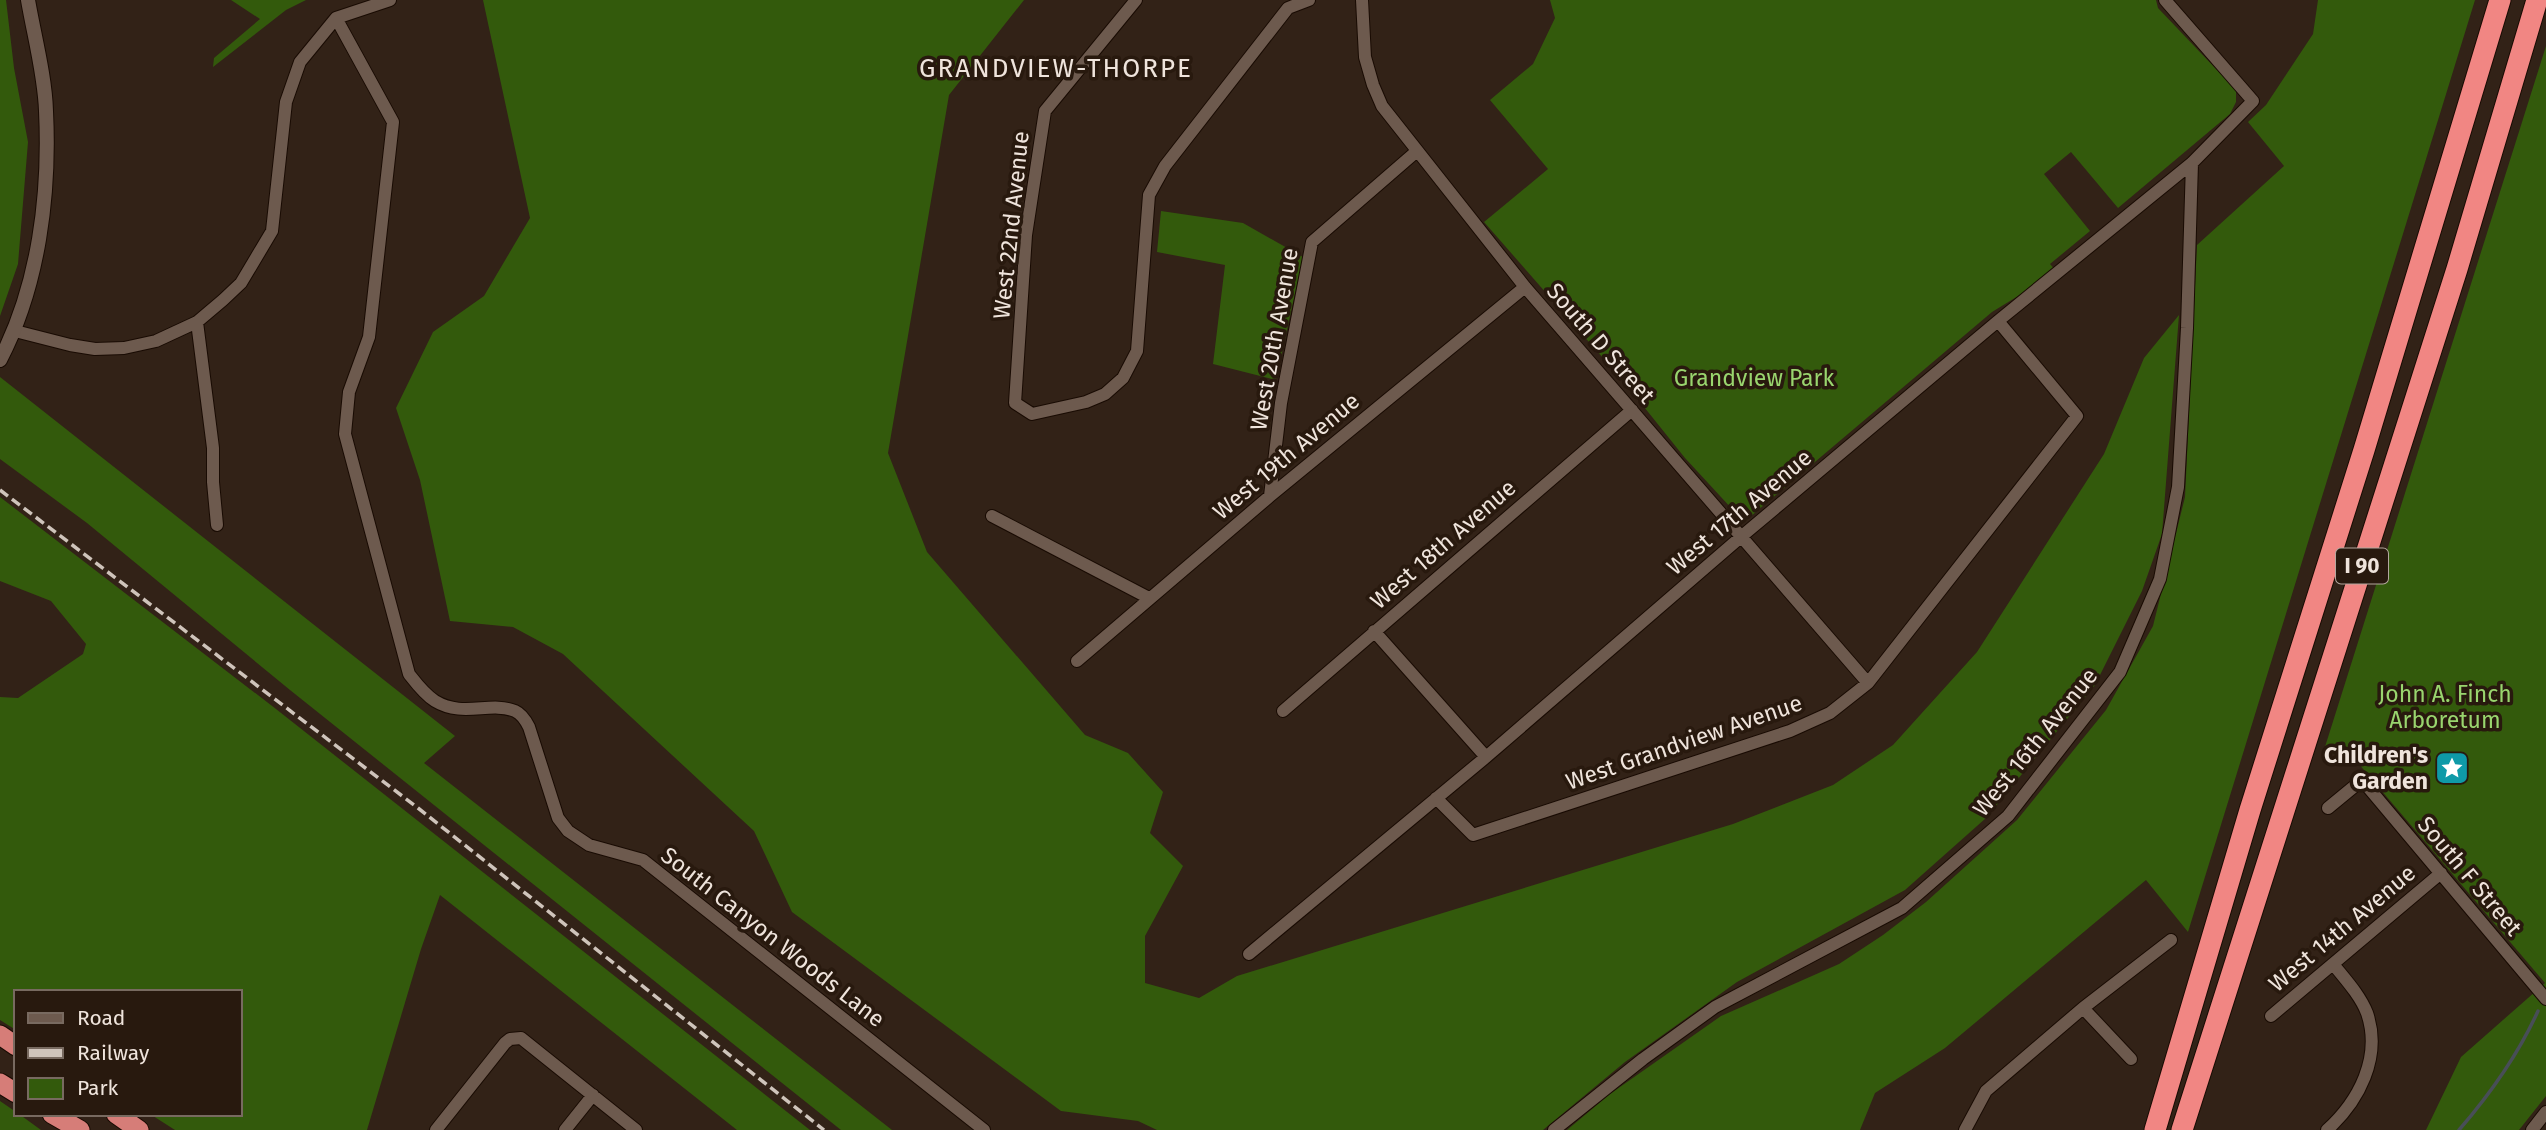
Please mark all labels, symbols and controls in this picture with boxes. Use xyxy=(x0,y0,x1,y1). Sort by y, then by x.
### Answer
district label: GRANDVIEW-THORPE xyxy=(919,53,1193,84)
street label: West 22nd Avenue xyxy=(987,130,1035,320)
street label: West 20th Avenue xyxy=(1244,246,1304,432)
street label: South D Street xyxy=(1541,277,1661,410)
park label: Grandview Park xyxy=(1674,364,1834,392)
street label: West 19th Avenue xyxy=(1207,387,1365,525)
street label: West 17th Avenue xyxy=(1661,443,1817,581)
street label: West 18th Avenue xyxy=(1365,473,1521,615)
road number: I 90 xyxy=(2336,548,2388,584)
street label: West 16th Avenue xyxy=(1967,662,2103,822)
park label: John A. Finch Arboretum xyxy=(2378,680,2512,734)
street label: West Grandview Avenue xyxy=(1562,688,1806,796)
place label: Children's Garden xyxy=(2324,741,2428,795)
place icon: Children's Garden xyxy=(2433,749,2471,787)
street label: South F Street xyxy=(2412,811,2528,942)
street label: South Canyon Woods Lane xyxy=(656,841,890,1033)
street label: West 14th Avenue xyxy=(2263,859,2421,997)
legend xyxy=(14,990,242,1116)
text: Road xyxy=(77,1005,125,1031)
text: Railway xyxy=(77,1040,150,1066)
text: Park xyxy=(77,1075,119,1101)

